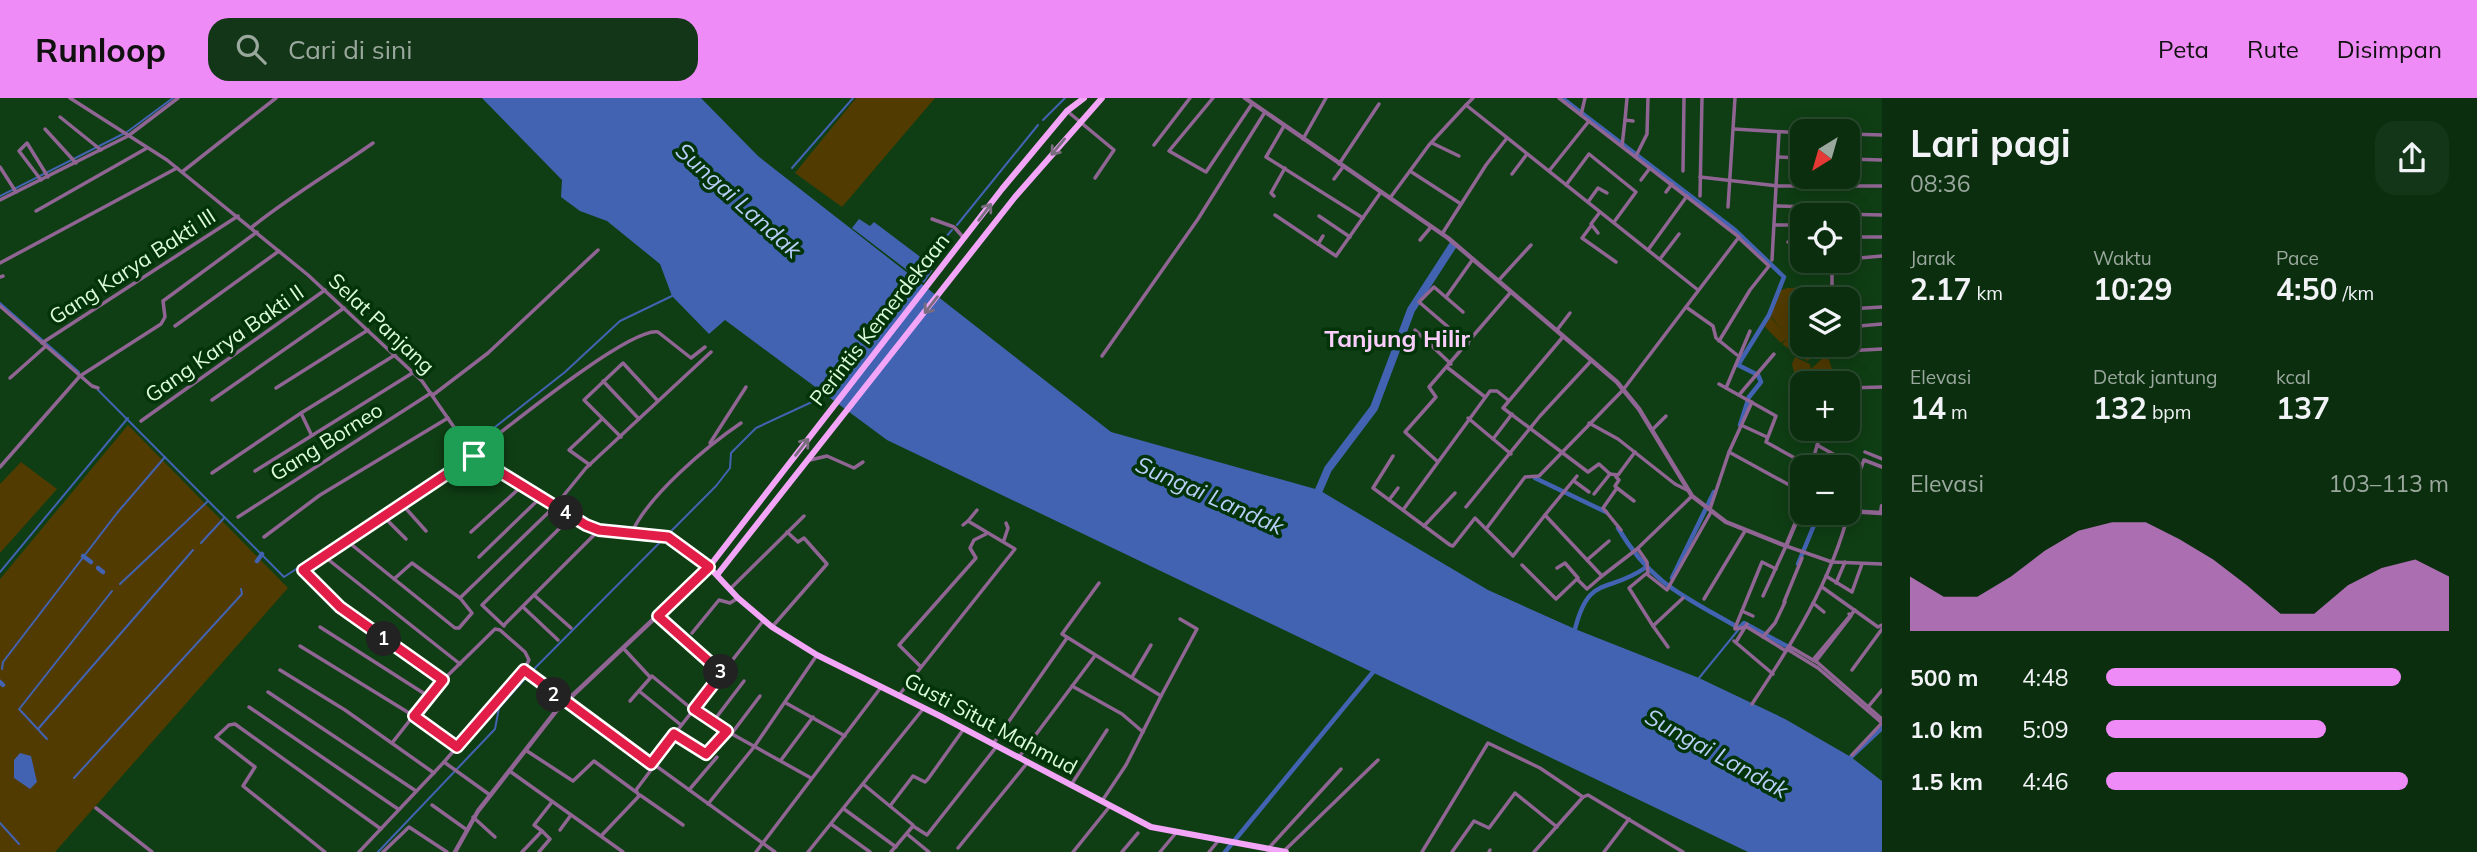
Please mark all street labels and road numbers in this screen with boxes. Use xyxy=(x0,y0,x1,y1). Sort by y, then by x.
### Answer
street label: Gang Karya Bakti III xyxy=(44,202,220,330)
street label: Perintis Kemerdekaan xyxy=(804,228,954,410)
street label: Selat Panjang xyxy=(324,267,440,379)
street label: Gang Karya Bakti II xyxy=(140,279,308,407)
street label: Gang Borneo xyxy=(265,396,387,486)
street label: Gusti Situt Mahmud xyxy=(900,666,1082,780)

